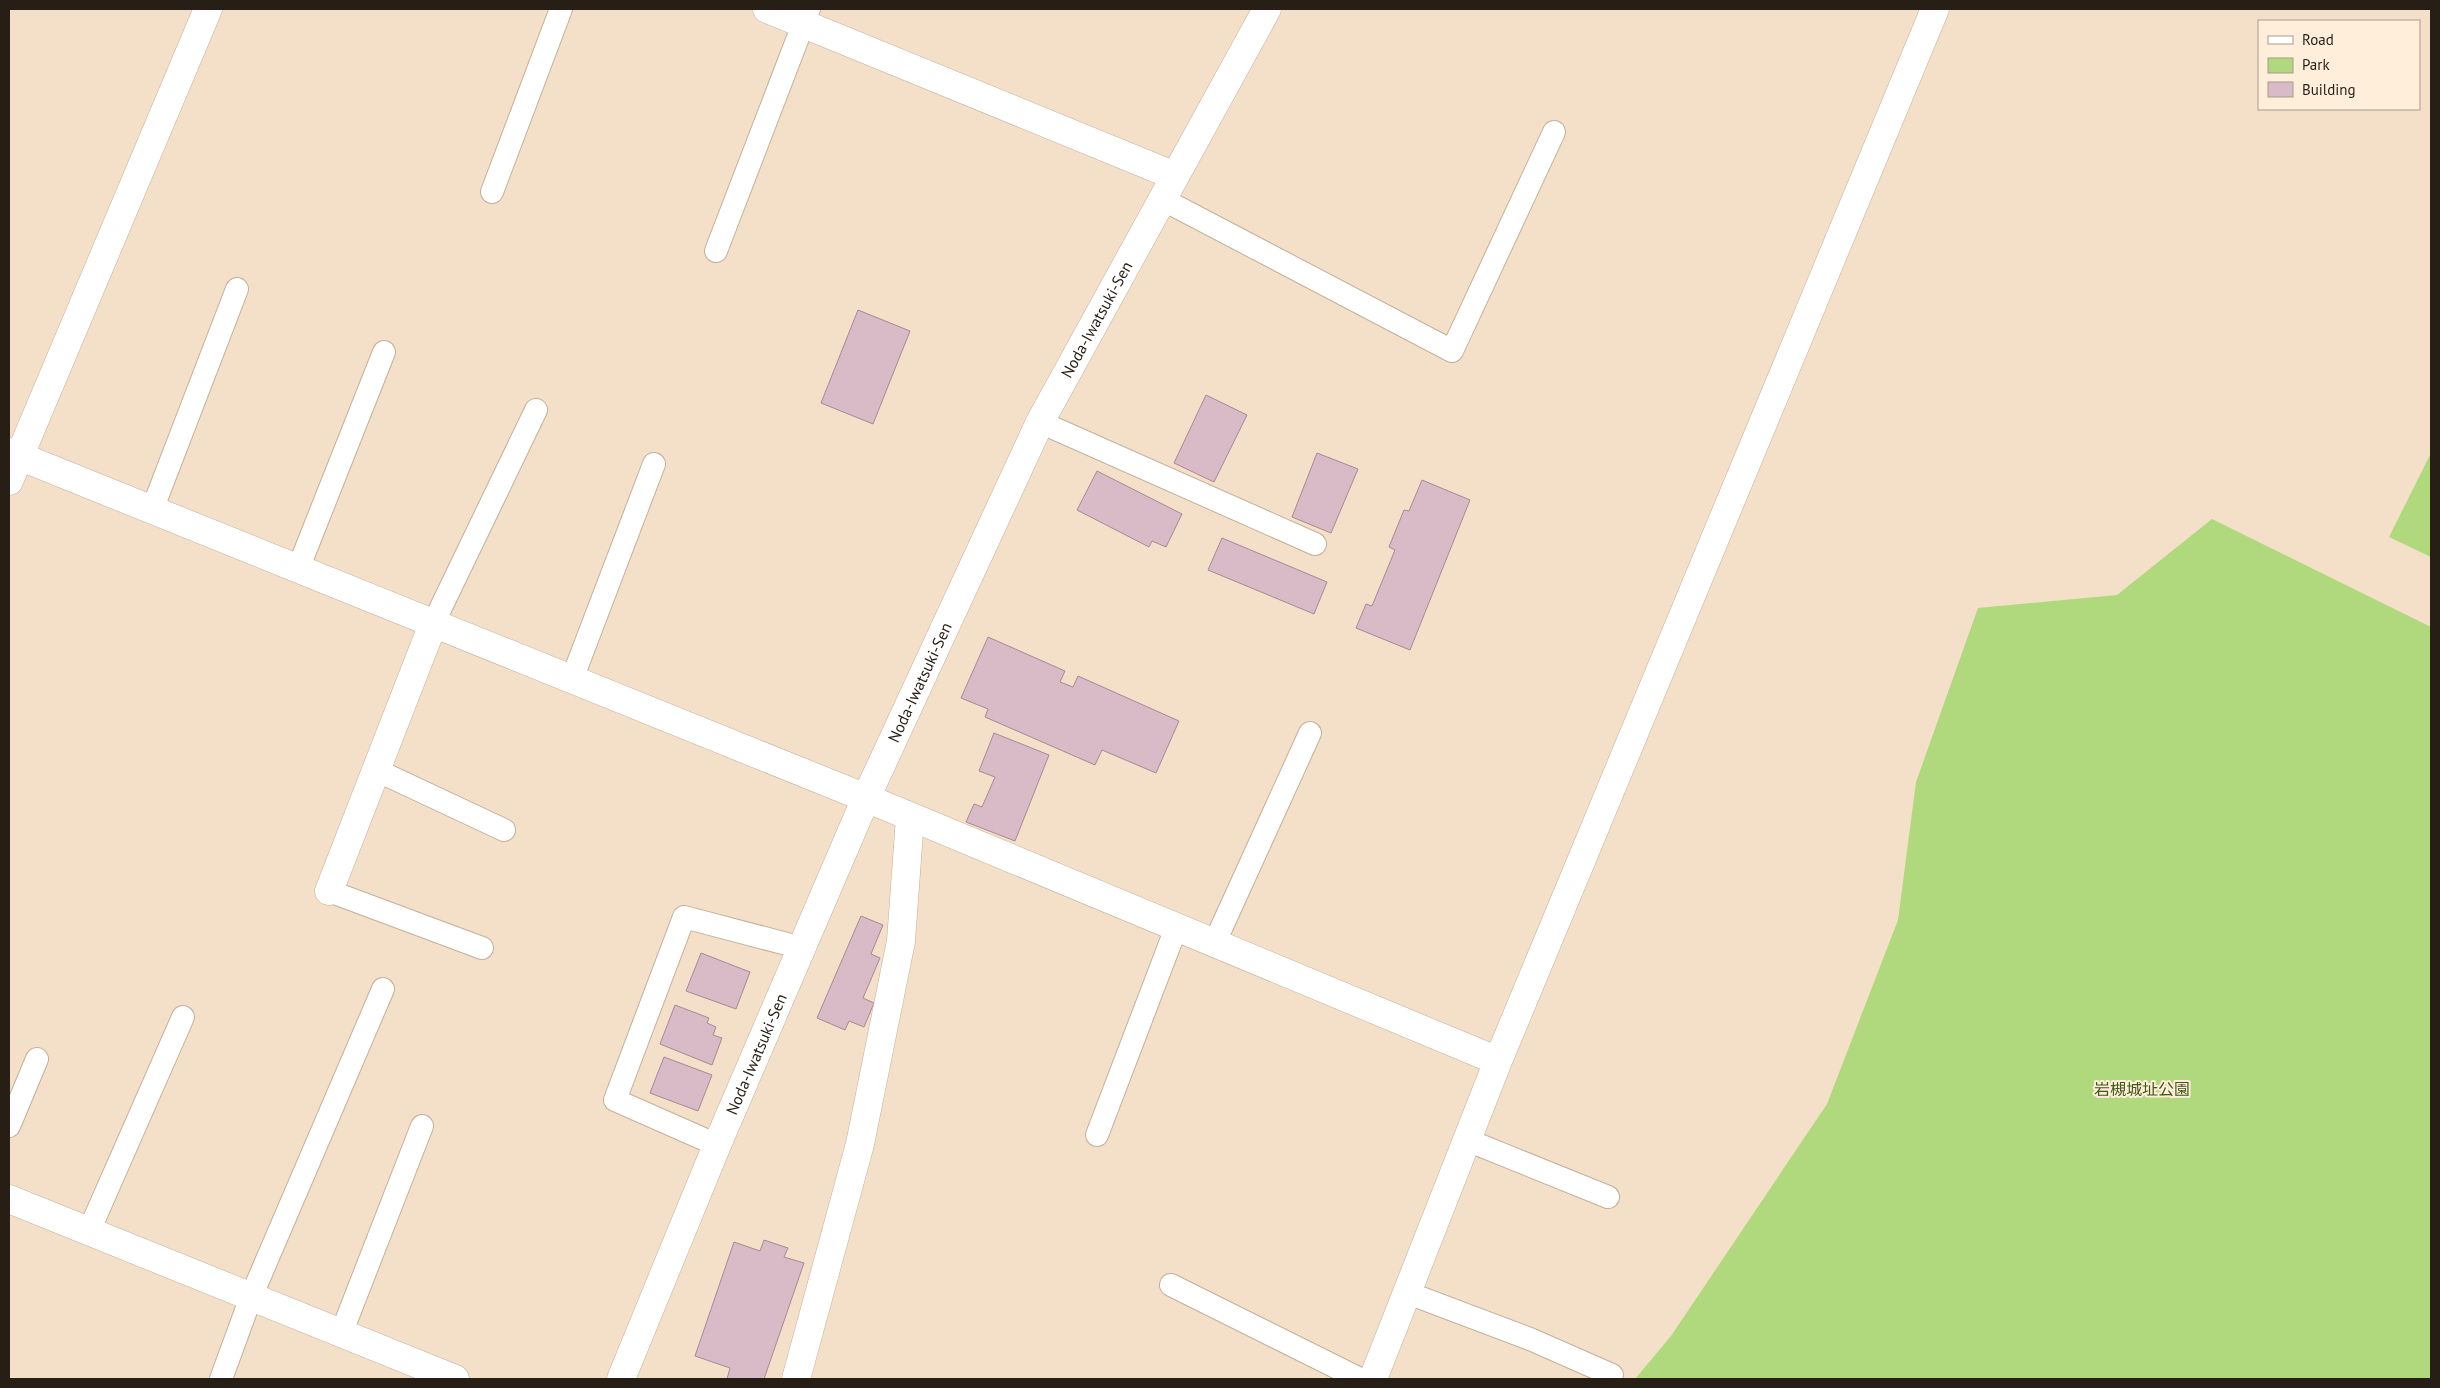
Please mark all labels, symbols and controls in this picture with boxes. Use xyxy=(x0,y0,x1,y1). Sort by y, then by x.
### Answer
legend xyxy=(2258,20,2420,110)
text: Road xyxy=(2302,30,2334,49)
text: Park xyxy=(2302,55,2330,74)
text: Building xyxy=(2302,80,2356,99)
street label: Noda-Iwatsuki-Sen xyxy=(1056,258,1136,381)
street label: Noda-Iwatsuki-Sen xyxy=(883,619,956,746)
street label: Noda-Iwatsuki-Sen xyxy=(721,990,791,1118)
park label: 岩槻城址公園 xyxy=(2094,1079,2190,1099)

